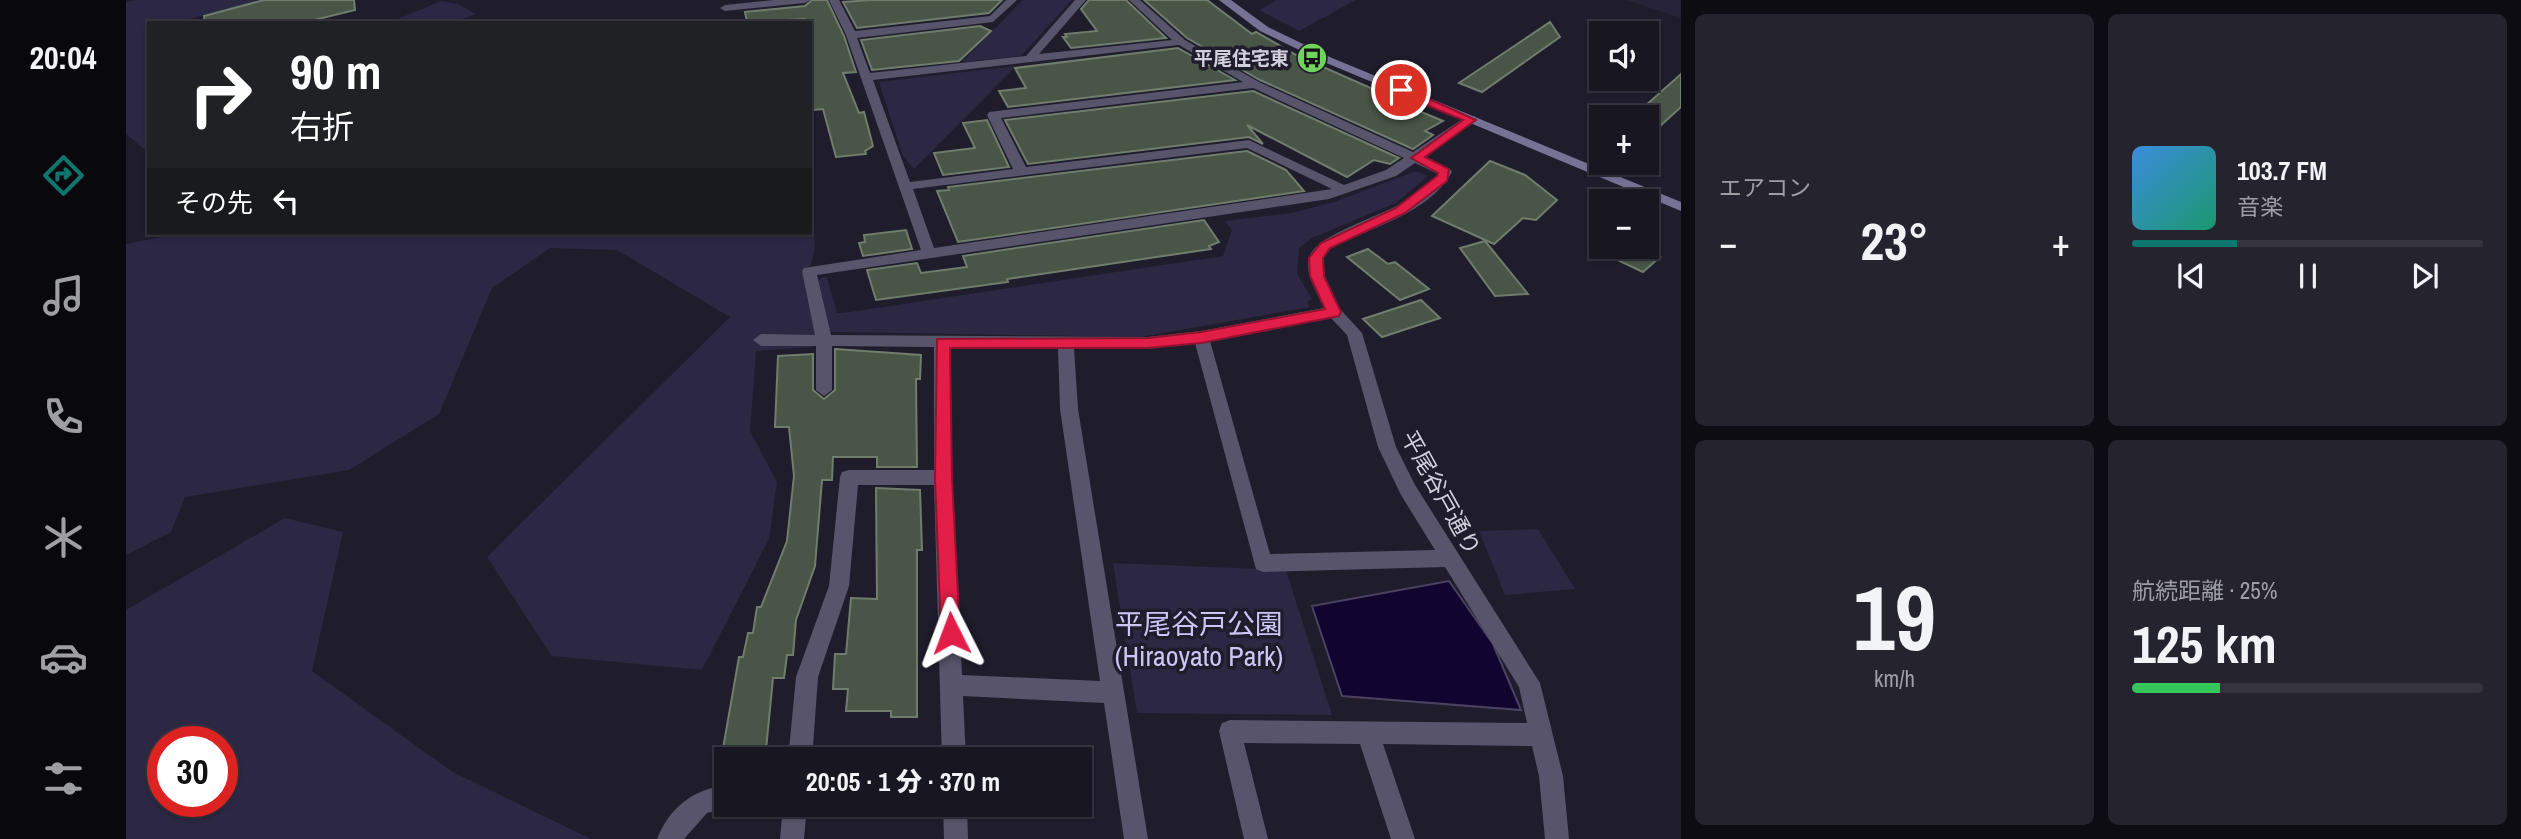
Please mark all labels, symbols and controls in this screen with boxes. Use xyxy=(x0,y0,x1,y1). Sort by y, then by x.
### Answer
map controls xyxy=(1589,21,1659,259)
button: sound xyxy=(1589,21,1659,91)
text: 20:04 xyxy=(29,36,97,79)
text: 90 m xyxy=(290,38,382,104)
bus stop icon: 平尾住宅東 xyxy=(1295,41,1329,75)
place label: 平尾住宅東 xyxy=(1194,45,1289,71)
icon: right xyxy=(175,49,266,140)
pin xyxy=(1371,60,1431,120)
icon: arrive xyxy=(1382,71,1420,109)
text: 右折 xyxy=(290,105,354,148)
button: + xyxy=(1589,105,1659,175)
icon: directions xyxy=(39,151,88,200)
text: 103.7 FM xyxy=(2237,153,2327,188)
text: エアコン xyxy=(1719,172,1811,203)
icon: left xyxy=(267,182,305,220)
text: その先 xyxy=(175,185,253,220)
button: − xyxy=(1589,189,1659,259)
text: 音楽 xyxy=(2237,191,2283,222)
text: 23° xyxy=(1860,206,1929,276)
text: − xyxy=(1719,217,1737,268)
text: + xyxy=(2052,217,2070,268)
icon: previous xyxy=(2172,257,2210,295)
icon: pause xyxy=(2289,257,2327,295)
icon: next xyxy=(2406,257,2444,295)
icon: music xyxy=(39,271,88,320)
icon: phone xyxy=(39,392,88,441)
street label: 平尾谷戸通り xyxy=(1394,425,1488,561)
icon: climate xyxy=(39,513,88,562)
text: 19 xyxy=(1853,556,1936,678)
text: 航続距離 · 25% xyxy=(2132,575,2277,606)
position arrow xyxy=(914,596,988,670)
park label: 平尾谷戸公園 (Hiraoyato Park) xyxy=(1115,605,1283,675)
text: 125 km xyxy=(2132,609,2277,679)
icon: car xyxy=(39,633,88,682)
text: km/h xyxy=(1874,663,1915,694)
speed limit sign: 30 xyxy=(147,726,238,817)
icon: filters xyxy=(39,754,88,803)
text: 20:05 · 1 分 · 370 m xyxy=(806,764,1000,799)

